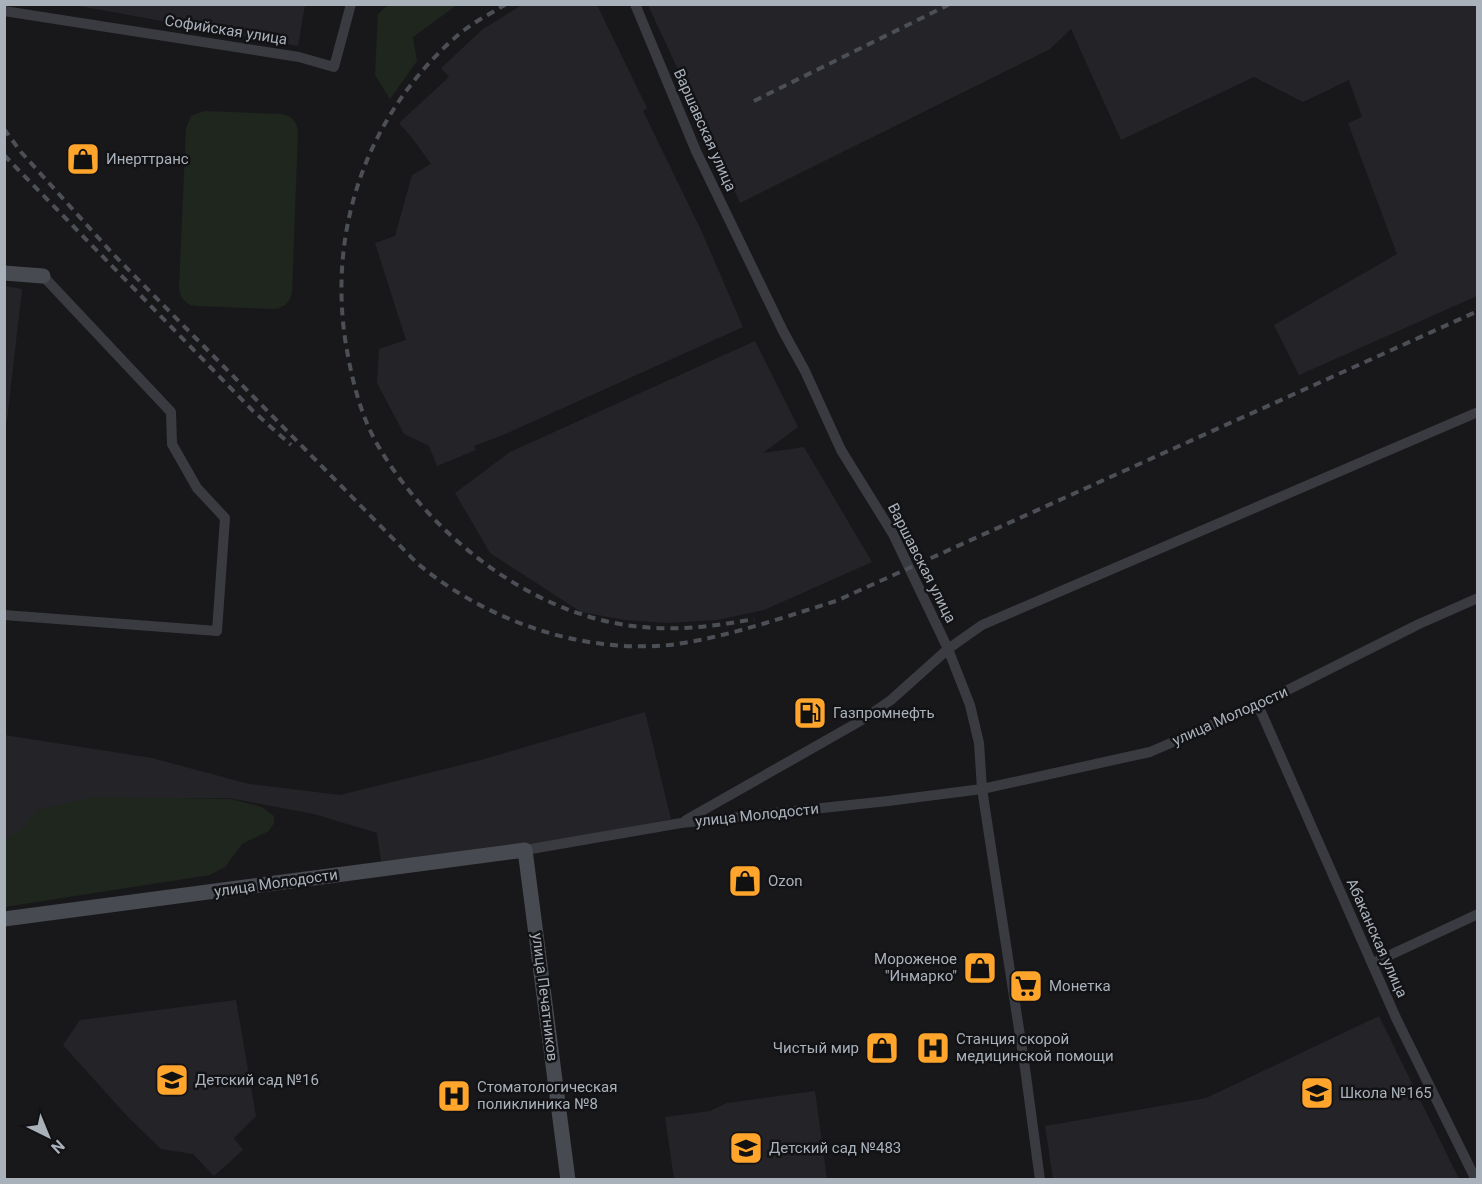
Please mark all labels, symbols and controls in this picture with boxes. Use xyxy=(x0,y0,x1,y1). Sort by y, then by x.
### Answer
street label: Софийская улица xyxy=(163,11,289,49)
street label: Варшавская улица xyxy=(670,66,740,194)
shop icon: Инерттранс xyxy=(65,141,101,177)
place label: Инерттранс xyxy=(106,150,189,168)
street label: Варшавская улица xyxy=(884,500,960,626)
street label: улица Молодости xyxy=(1169,682,1291,750)
fuel station icon: Газпромнефть xyxy=(792,695,828,731)
place label: Газпромнефть xyxy=(833,704,935,722)
street label: улица Молодости xyxy=(694,800,820,830)
shop icon: Ozon xyxy=(727,863,763,899)
street label: улица Молодости xyxy=(213,865,339,901)
place label: Ozon xyxy=(768,872,802,890)
street label: Абаканская улица xyxy=(1343,876,1411,1000)
street label: улица Печатников xyxy=(528,932,562,1062)
place label: Мороженое "Инмарко" xyxy=(874,950,957,985)
shop icon: Мороженое "Инмарко" xyxy=(962,950,998,986)
supermarket icon: Монетка xyxy=(1008,968,1044,1004)
place label: Монетка xyxy=(1049,977,1111,995)
shop icon: Чистый мир xyxy=(864,1030,900,1066)
hospital icon: Станция скорой медицинской помощи xyxy=(915,1030,951,1066)
place label: Станция скорой медицинской помощи xyxy=(956,1030,1114,1065)
place label: Чистый мир xyxy=(773,1039,859,1057)
school or university icon: Детский сад №16 xyxy=(154,1062,190,1098)
place label: Детский сад №16 xyxy=(195,1071,319,1089)
school or university icon: Школа №165 xyxy=(1299,1075,1335,1111)
hospital icon: Стоматологическая поликлиника №8 xyxy=(436,1078,472,1114)
place label: Стоматологическая поликлиника №8 xyxy=(477,1078,617,1113)
place label: Школа №165 xyxy=(1340,1084,1432,1102)
north arrow xyxy=(18,1106,78,1166)
school or university icon: Детский сад №483 xyxy=(728,1130,764,1166)
text: N xyxy=(47,1136,68,1157)
place label: Детский сад №483 xyxy=(769,1139,901,1157)

